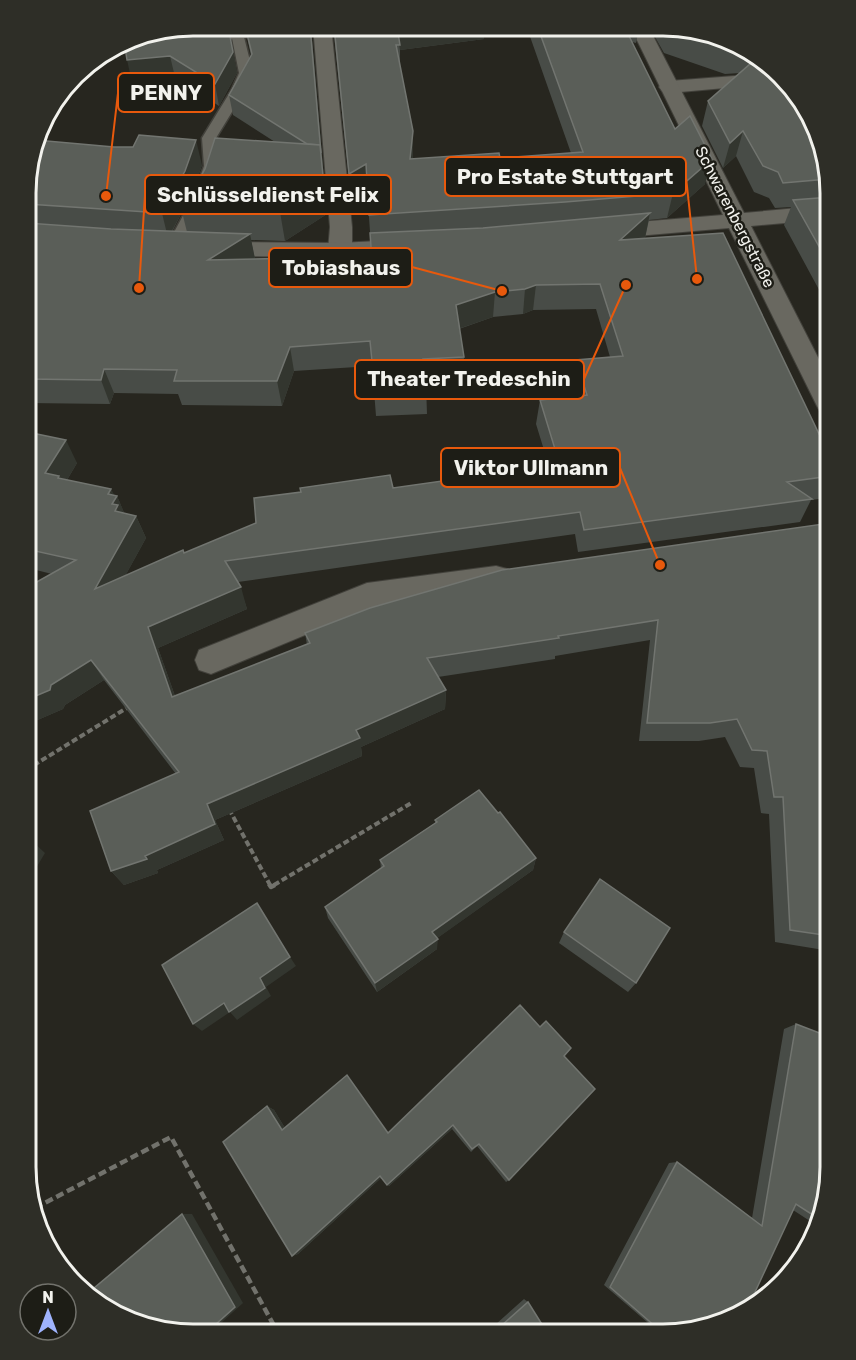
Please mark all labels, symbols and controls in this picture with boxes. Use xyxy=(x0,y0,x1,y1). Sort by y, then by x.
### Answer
callout: PENNY xyxy=(118,73,214,112)
text: PENNY xyxy=(130,80,202,105)
street label: Schwarenbergstraße xyxy=(691,143,779,291)
callout: Pro Estate Stuttgart xyxy=(445,157,686,196)
text: Pro Estate Stuttgart xyxy=(457,164,674,189)
callout: Schlüsseldienst Felix xyxy=(145,175,391,214)
text: Schlüsseldienst Felix xyxy=(157,182,380,207)
callout: Tobiashaus xyxy=(269,248,412,287)
text: Tobiashaus xyxy=(282,255,400,280)
callout: Theater Tredeschin xyxy=(355,360,584,399)
text: Theater Tredeschin xyxy=(367,366,571,391)
callout: Viktor Ullmann xyxy=(441,448,620,487)
text: Viktor Ullmann xyxy=(454,455,608,480)
north arrow xyxy=(18,1282,78,1342)
text: N xyxy=(42,1288,54,1307)

